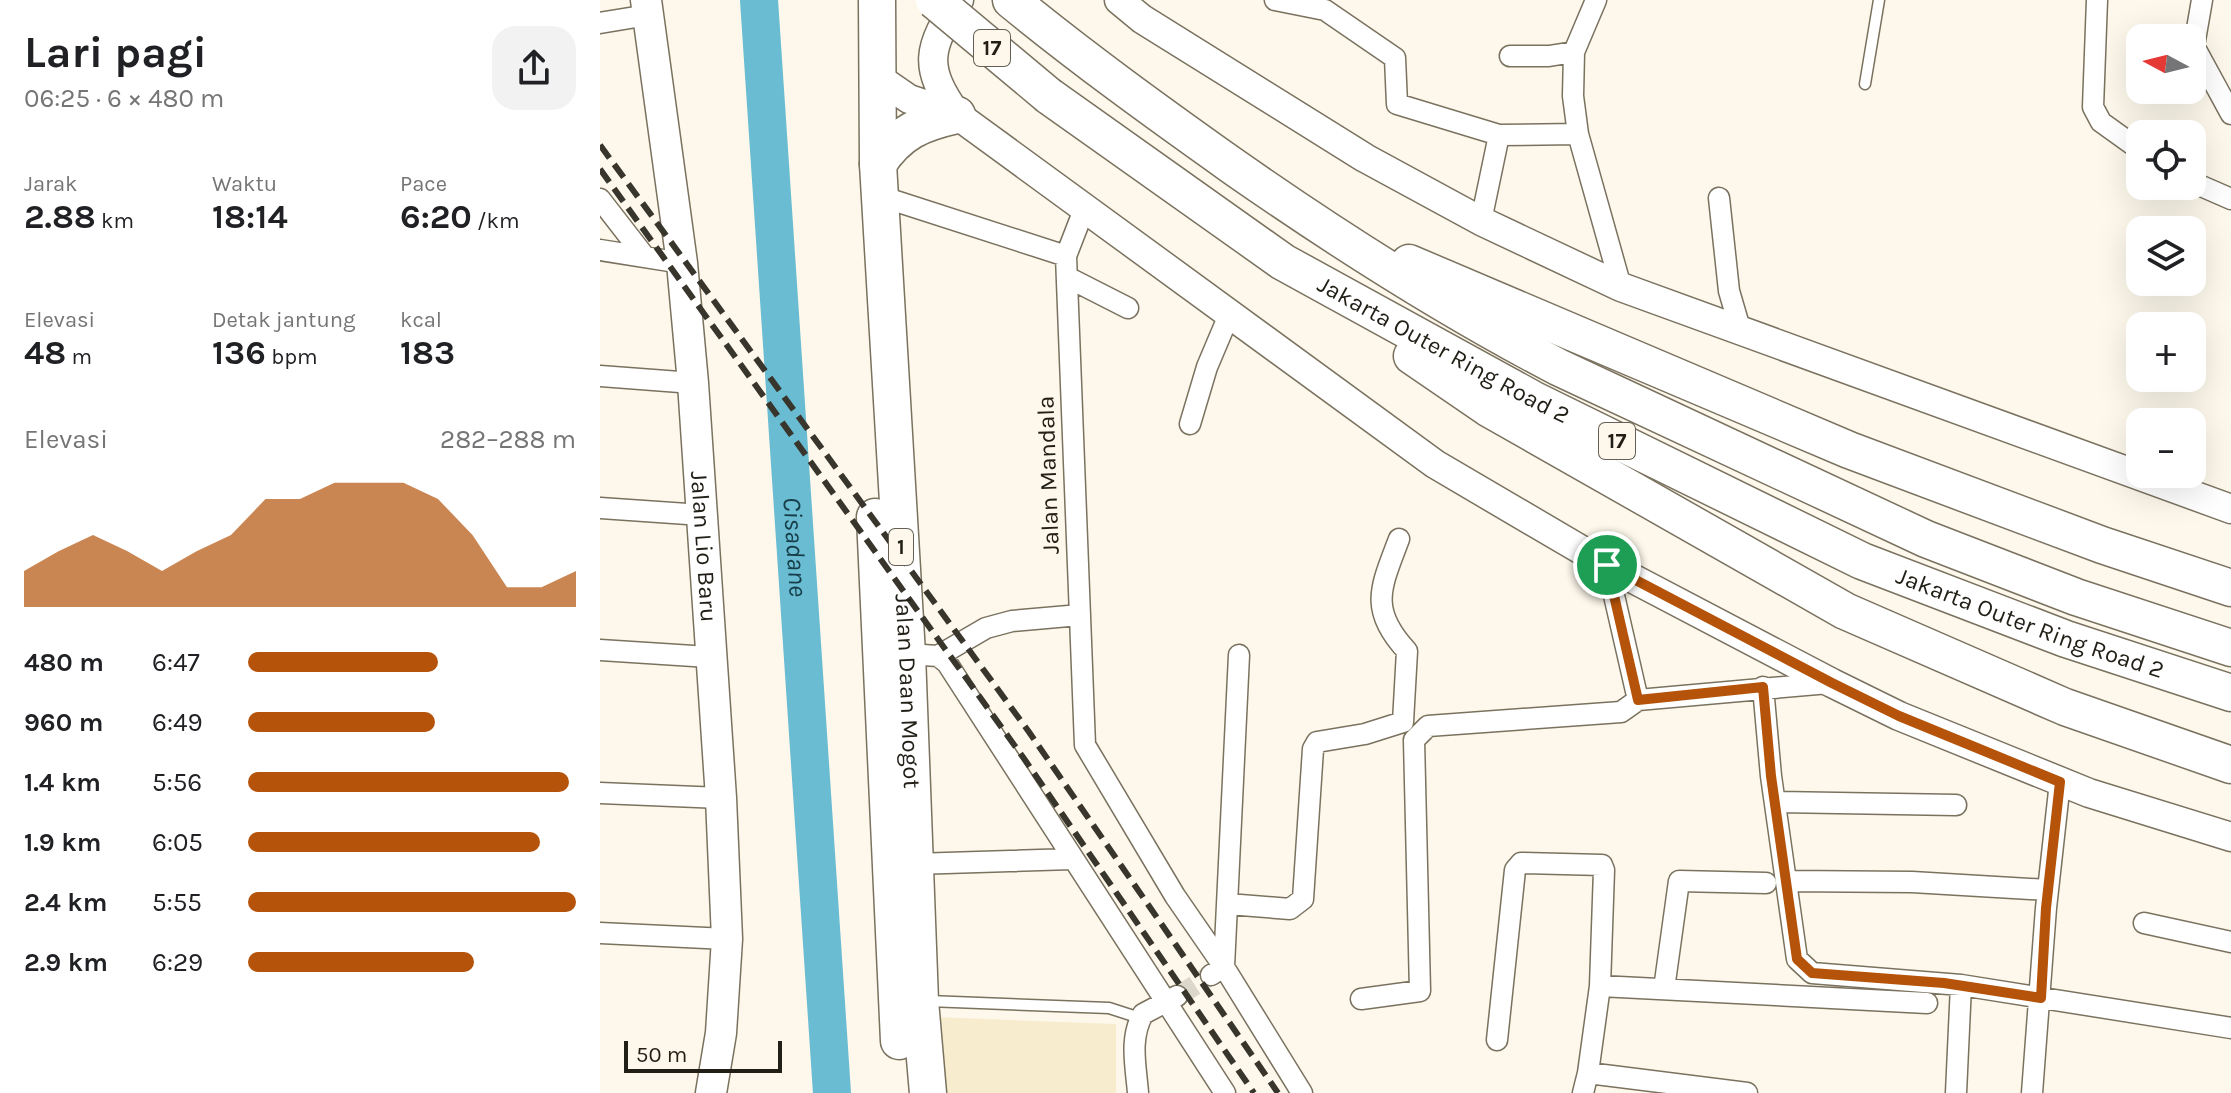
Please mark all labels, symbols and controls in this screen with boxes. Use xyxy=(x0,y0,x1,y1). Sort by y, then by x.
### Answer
north arrow xyxy=(2126,24,2206,104)
map controls xyxy=(2126,24,2206,488)
button: share xyxy=(492,26,576,110)
text: Lari pagi xyxy=(24,27,207,78)
road number: 17 xyxy=(974,30,1010,66)
text: 06:25 · 6 × 480 m xyxy=(24,83,224,114)
button: locate xyxy=(2126,120,2206,200)
text: Jarak xyxy=(24,171,77,197)
text: Waktu xyxy=(212,171,277,197)
text: Pace xyxy=(400,171,447,197)
text: 2.88 xyxy=(24,197,96,237)
text: 18:14 xyxy=(212,197,288,237)
text: 6:20 xyxy=(400,197,472,237)
text: km xyxy=(96,208,134,234)
text: /km xyxy=(472,208,520,234)
button: layers xyxy=(2126,216,2206,296)
street label: Jakarta Outer Ring Road 2 xyxy=(1313,270,1574,429)
text: Elevasi xyxy=(24,307,95,333)
text: Detak jantung xyxy=(212,307,355,333)
text: kcal xyxy=(400,307,442,333)
button: + xyxy=(2126,312,2206,392)
text: 48 xyxy=(24,333,66,373)
text: 136 xyxy=(212,333,266,373)
text: 183 xyxy=(400,333,455,373)
text: m xyxy=(66,344,92,370)
text: bpm xyxy=(266,344,318,370)
street label: Jalan Mandala xyxy=(1031,395,1065,555)
button: − xyxy=(2126,408,2206,488)
road number: 17 xyxy=(1599,423,1635,459)
text: Elevasi xyxy=(24,424,108,455)
text: 282–288 m xyxy=(440,424,576,455)
street label: Jalan Lio Baru xyxy=(685,470,723,623)
water label: Cisadane xyxy=(777,496,814,598)
road number: 1 xyxy=(889,529,913,565)
pin xyxy=(1573,531,1641,599)
icon: arrive xyxy=(1585,543,1629,587)
street label: Jakarta Outer Ring Road 2 xyxy=(1892,561,2167,684)
street label: Jalan Daan Mogot xyxy=(889,593,926,789)
text: 480 m xyxy=(24,647,104,678)
text: 6:47 xyxy=(152,647,200,678)
text: 960 m xyxy=(24,707,103,738)
text: 6:49 xyxy=(152,707,202,738)
text: 1.4 km xyxy=(24,767,101,798)
text: 5:56 xyxy=(152,767,202,798)
text: 1.9 km xyxy=(24,827,101,858)
text: 6:05 xyxy=(152,827,203,858)
text: 2.4 km xyxy=(24,887,107,918)
text: 5:55 xyxy=(152,887,202,918)
text: 2.9 km xyxy=(24,947,108,978)
text: 6:29 xyxy=(152,947,203,978)
scale bar xyxy=(624,1037,782,1073)
text: 50 m xyxy=(636,1042,687,1068)

